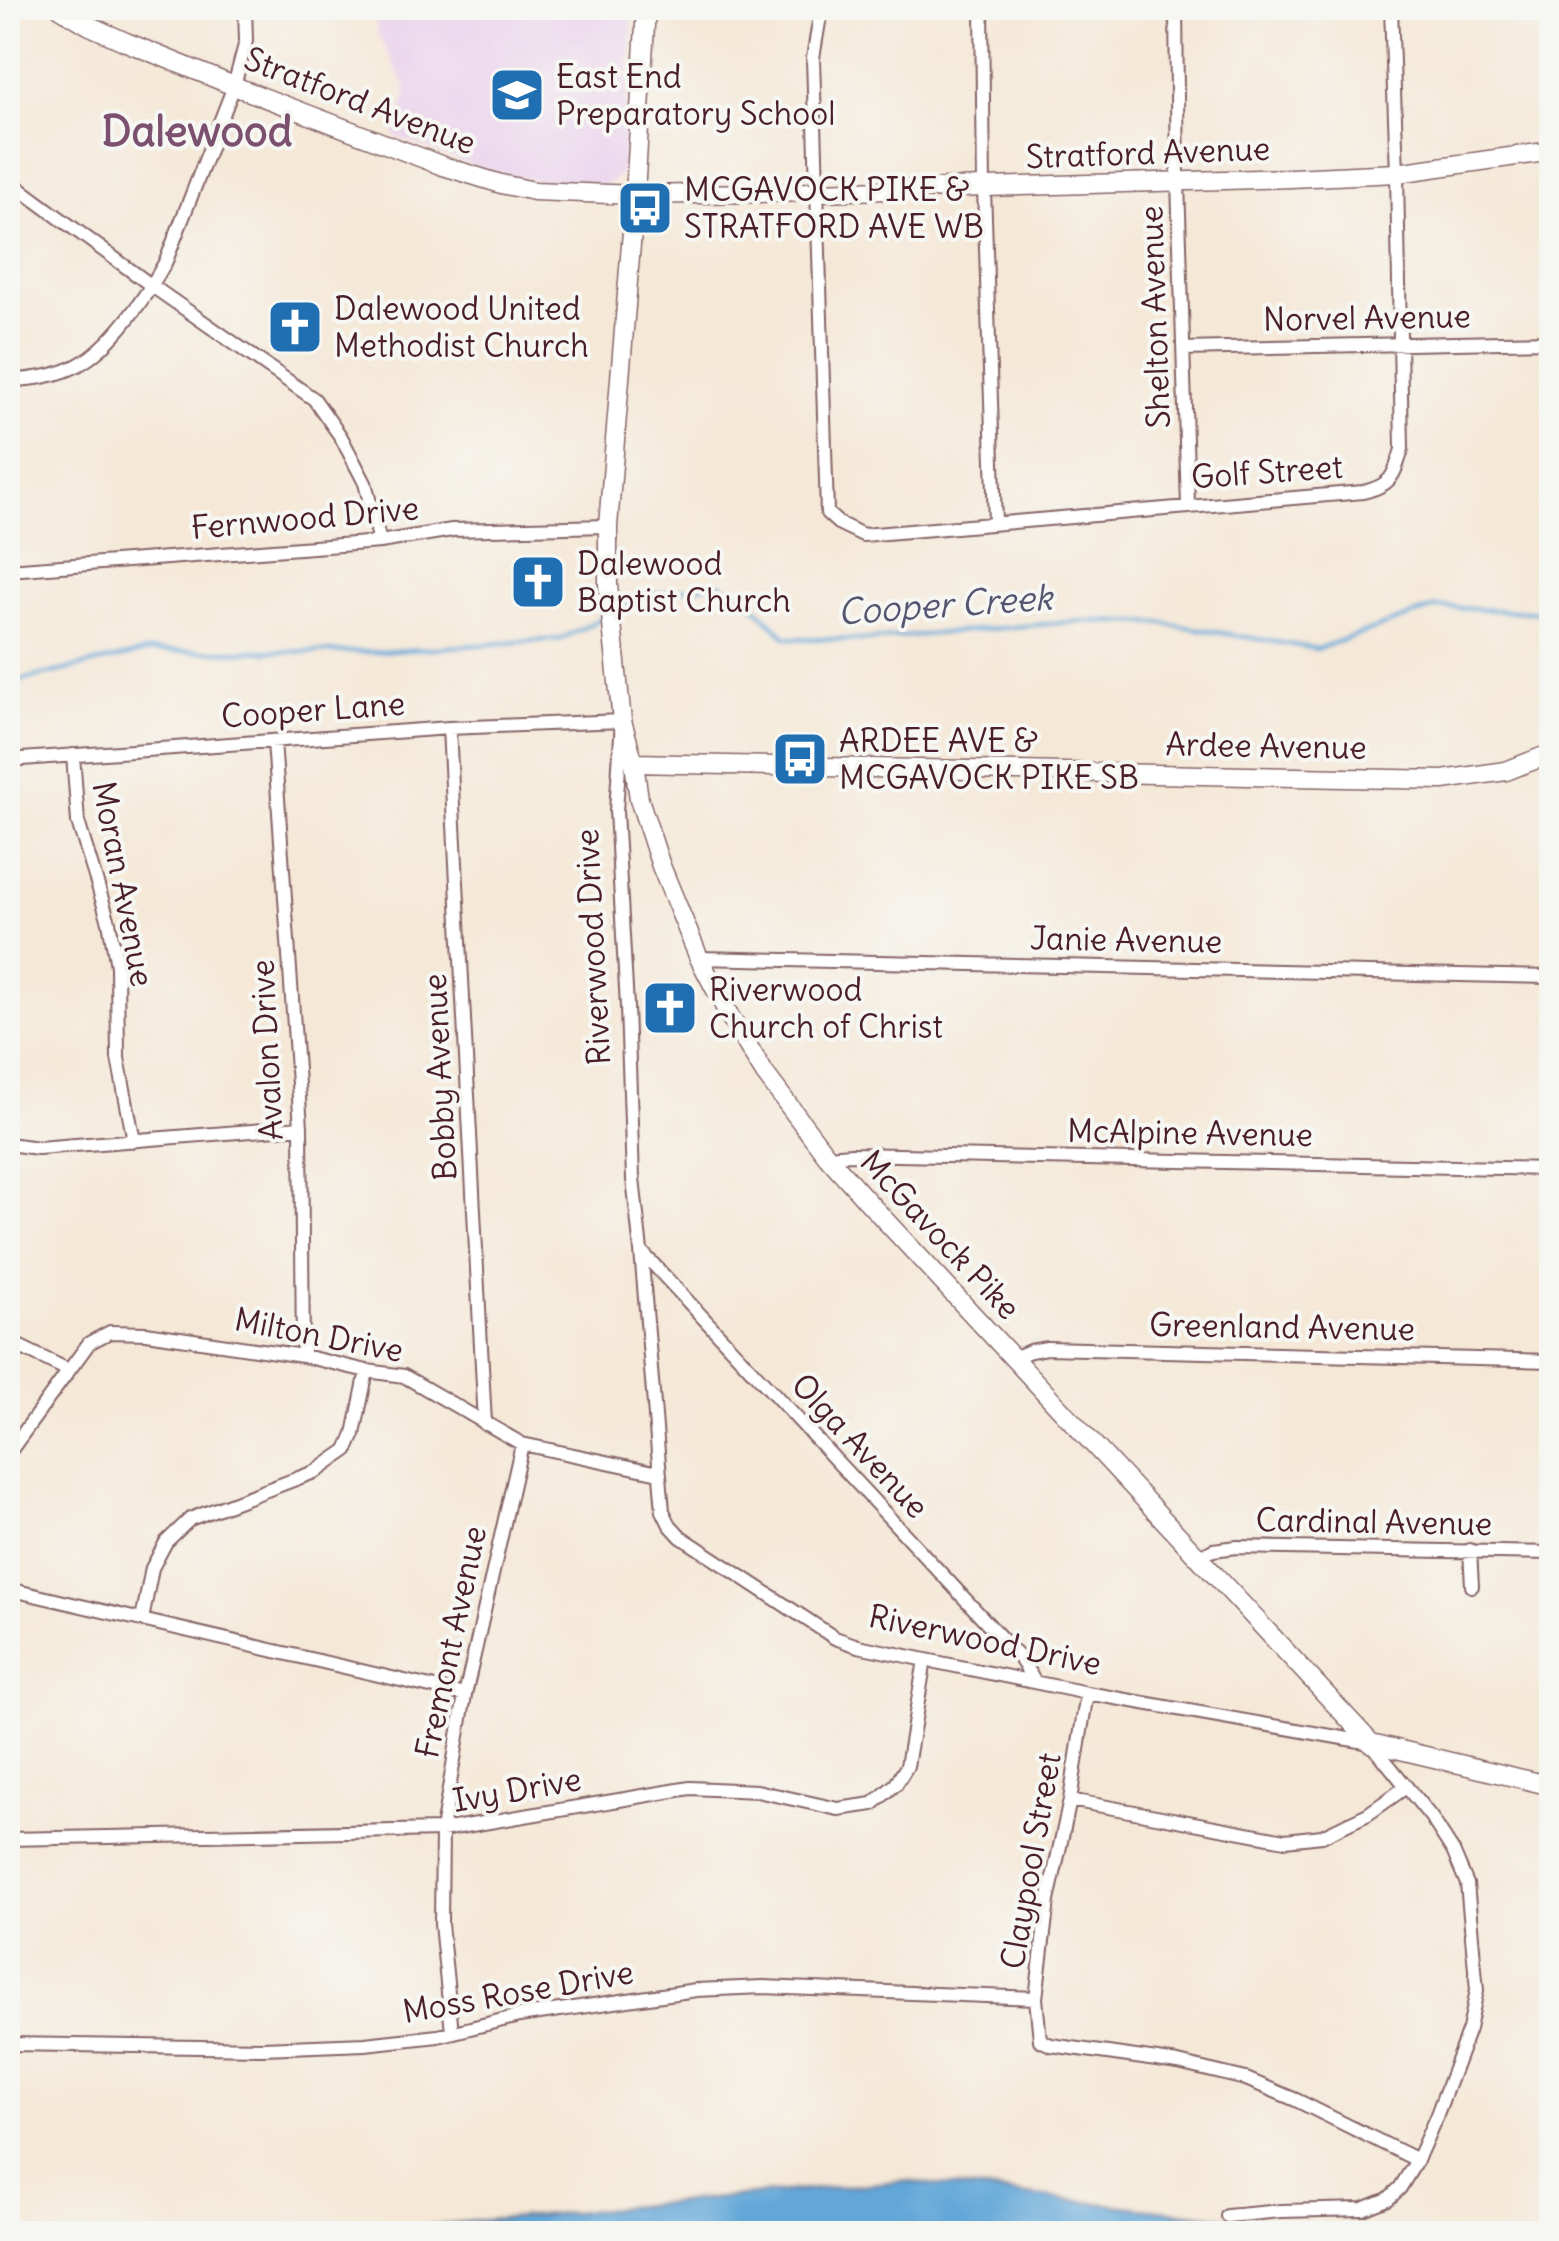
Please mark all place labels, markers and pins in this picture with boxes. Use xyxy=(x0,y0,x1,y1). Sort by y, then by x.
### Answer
place label: East End Preparatory School xyxy=(556,56,835,134)
school or university icon: East End Preparatory School xyxy=(487,65,547,125)
place label: MCGAVOCK PIKE & STRATFORD AVE WB xyxy=(684,169,984,247)
bus stop icon: MCGAVOCK PIKE & STRATFORD AVE WB xyxy=(615,178,675,238)
place label: Dalewood United Methodist Church xyxy=(334,288,589,366)
church icon: Dalewood United Methodist Church xyxy=(265,297,325,357)
place label: Dalewood Baptist Church xyxy=(577,543,791,621)
church icon: Dalewood Baptist Church xyxy=(508,552,568,612)
place label: ARDEE AVE & MCGAVOCK PIKE SB xyxy=(839,720,1139,798)
bus stop icon: ARDEE AVE & MCGAVOCK PIKE SB xyxy=(770,729,830,789)
place label: Riverwood Church of Christ xyxy=(709,969,943,1047)
church icon: Riverwood Church of Christ xyxy=(640,978,700,1038)

